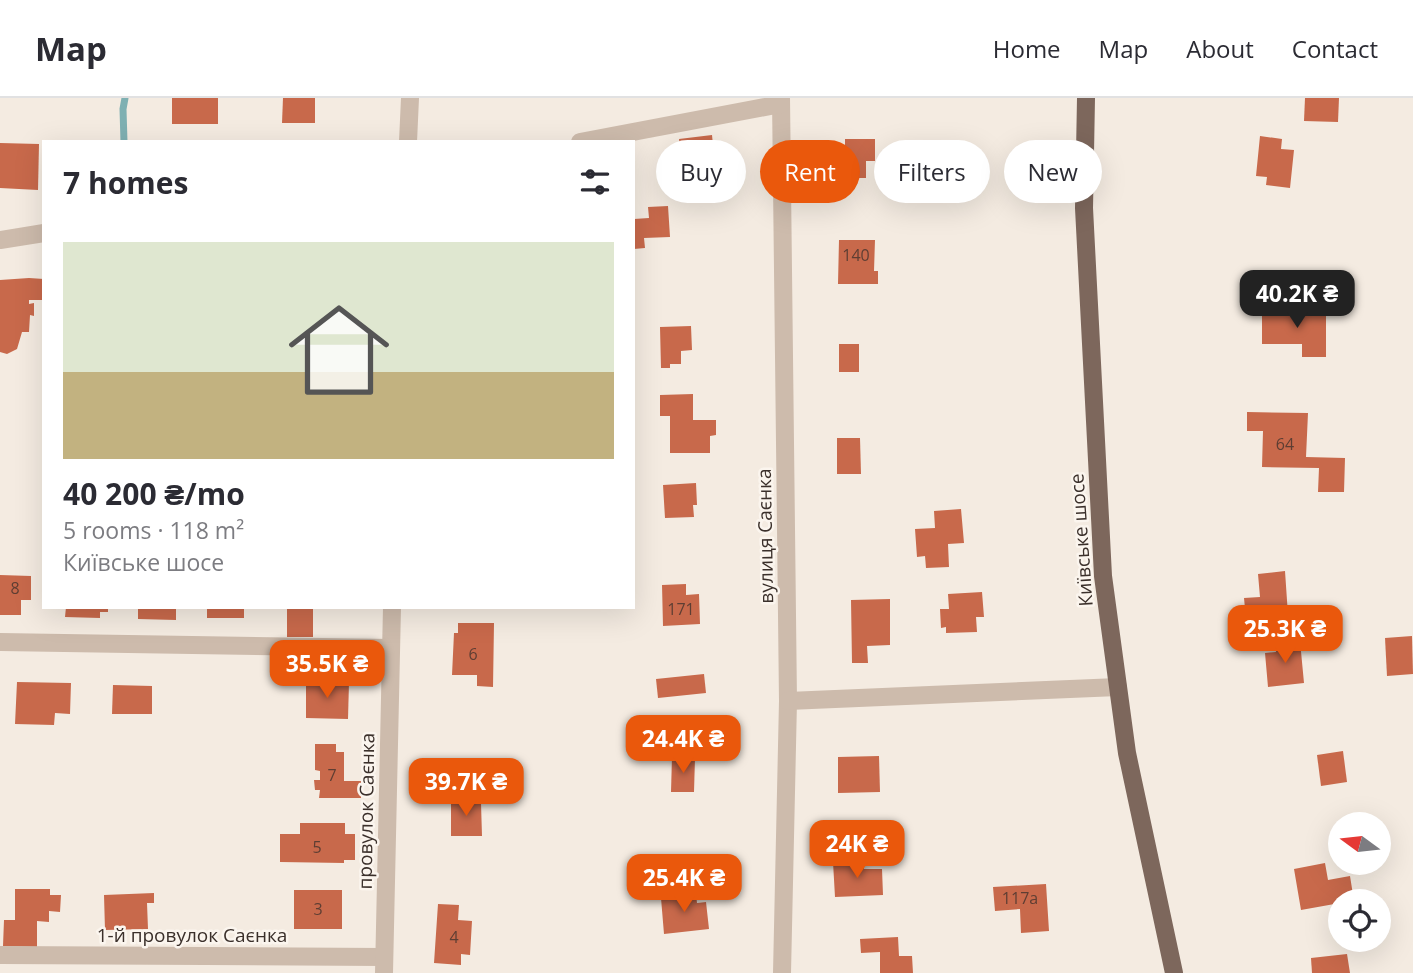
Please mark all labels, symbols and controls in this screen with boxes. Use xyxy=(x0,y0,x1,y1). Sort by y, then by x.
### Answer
text: Map xyxy=(35,26,107,71)
text: Home xyxy=(993,32,1061,65)
text: Map xyxy=(1099,32,1148,65)
text: About xyxy=(1186,32,1254,65)
text: Contact xyxy=(1292,32,1378,65)
chip: Buy xyxy=(656,140,746,203)
chip: Rent xyxy=(760,140,860,203)
chip: Filters xyxy=(874,140,990,203)
chip: New xyxy=(1004,140,1102,203)
text: 7 homes xyxy=(63,162,188,203)
icon: filters xyxy=(576,163,614,201)
house number: 140 xyxy=(842,244,870,266)
pin: 40.2K ₴ xyxy=(1232,271,1362,330)
text: 40.2K ₴ xyxy=(1256,277,1338,309)
icon: home xyxy=(276,287,402,413)
house number: 64 xyxy=(1276,433,1294,455)
street label: вулиця Саєнка xyxy=(751,468,779,604)
text: 40 200 ₴/mo xyxy=(63,473,245,514)
street label: Київське шосе xyxy=(1063,473,1099,607)
text: 5 rooms · 118 m² xyxy=(63,514,244,546)
text: Київське шосе xyxy=(63,546,224,578)
house number: 8 xyxy=(10,577,20,599)
house number: 171 xyxy=(667,598,695,620)
pin: 25.3K ₴ xyxy=(1220,606,1350,665)
text: 25.3K ₴ xyxy=(1244,612,1326,644)
pin: 35.5K ₴ xyxy=(262,640,392,700)
house number: 6 xyxy=(468,643,478,665)
text: 35.5K ₴ xyxy=(286,647,368,679)
pin: 24.4K ₴ xyxy=(618,716,748,775)
text: 24.4K ₴ xyxy=(642,722,724,754)
street label: провулок Саєнка xyxy=(352,732,380,890)
pin: 39.7K ₴ xyxy=(401,758,531,818)
house number: 7 xyxy=(327,764,337,786)
text: 39.7K ₴ xyxy=(425,765,507,797)
north arrow xyxy=(1328,812,1391,875)
map controls xyxy=(1328,812,1391,952)
pin: 24K ₴ xyxy=(808,820,906,880)
text: 24K ₴ xyxy=(826,827,888,859)
house number: 5 xyxy=(312,836,322,858)
pin: 25.4K ₴ xyxy=(619,854,749,914)
text: 25.4K ₴ xyxy=(643,861,725,893)
house number: 117а xyxy=(1002,887,1038,909)
button: locate xyxy=(1328,889,1391,952)
house number: 3 xyxy=(313,898,323,920)
street label: 1-й провулок Саєнка xyxy=(97,922,287,948)
house number: 4 xyxy=(449,926,459,948)

